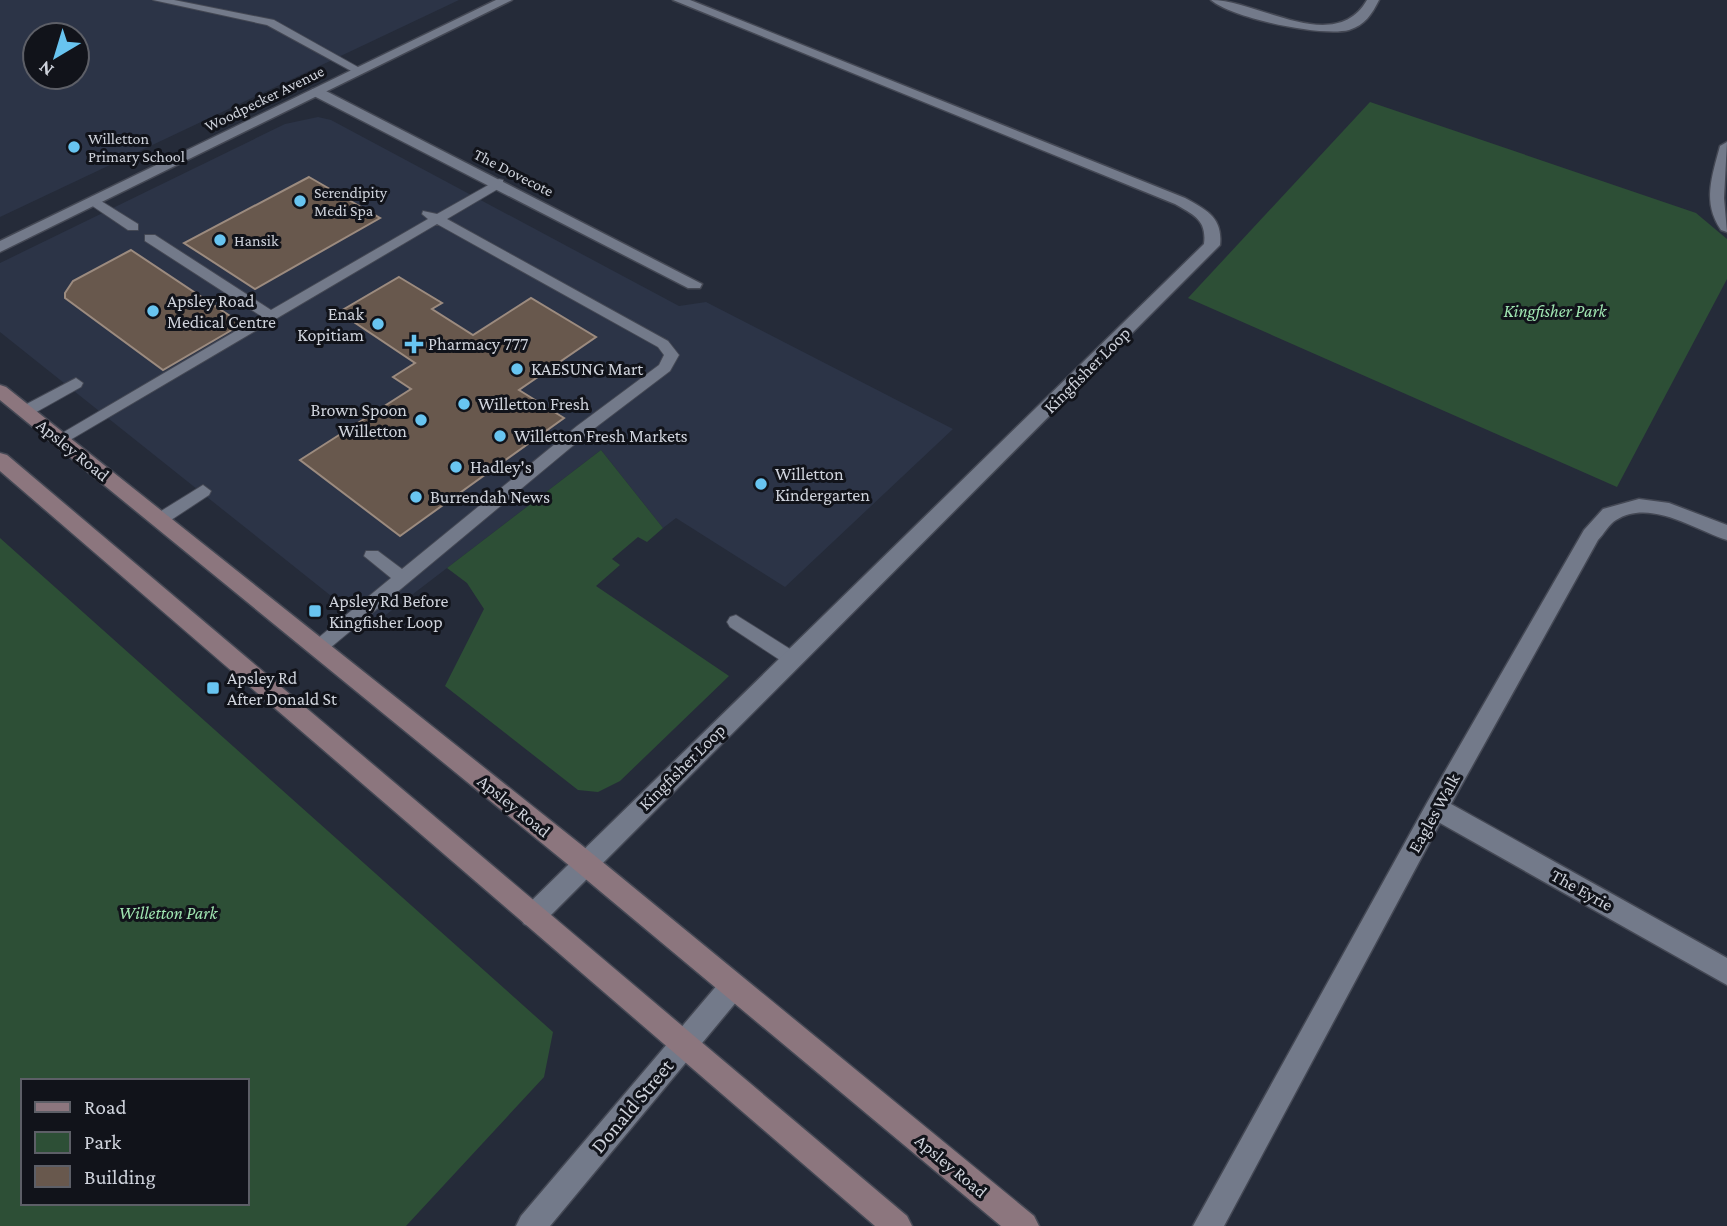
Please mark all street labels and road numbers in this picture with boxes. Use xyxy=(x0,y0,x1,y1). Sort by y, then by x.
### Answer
street label: Woodpecker Avenue xyxy=(202,62,327,136)
street label: The Dovecote xyxy=(471,145,556,200)
street label: Kingfisher Loop xyxy=(1040,323,1134,417)
street label: Apsley Road xyxy=(33,415,114,486)
street label: Kingfisher Loop xyxy=(635,720,729,814)
street label: Eagles Walk xyxy=(1404,770,1464,856)
street label: Apsley Road xyxy=(474,771,555,842)
street label: The Eyrie xyxy=(1548,865,1616,915)
street label: Donald Street xyxy=(586,1053,679,1158)
street label: Apsley Road xyxy=(911,1130,991,1202)

